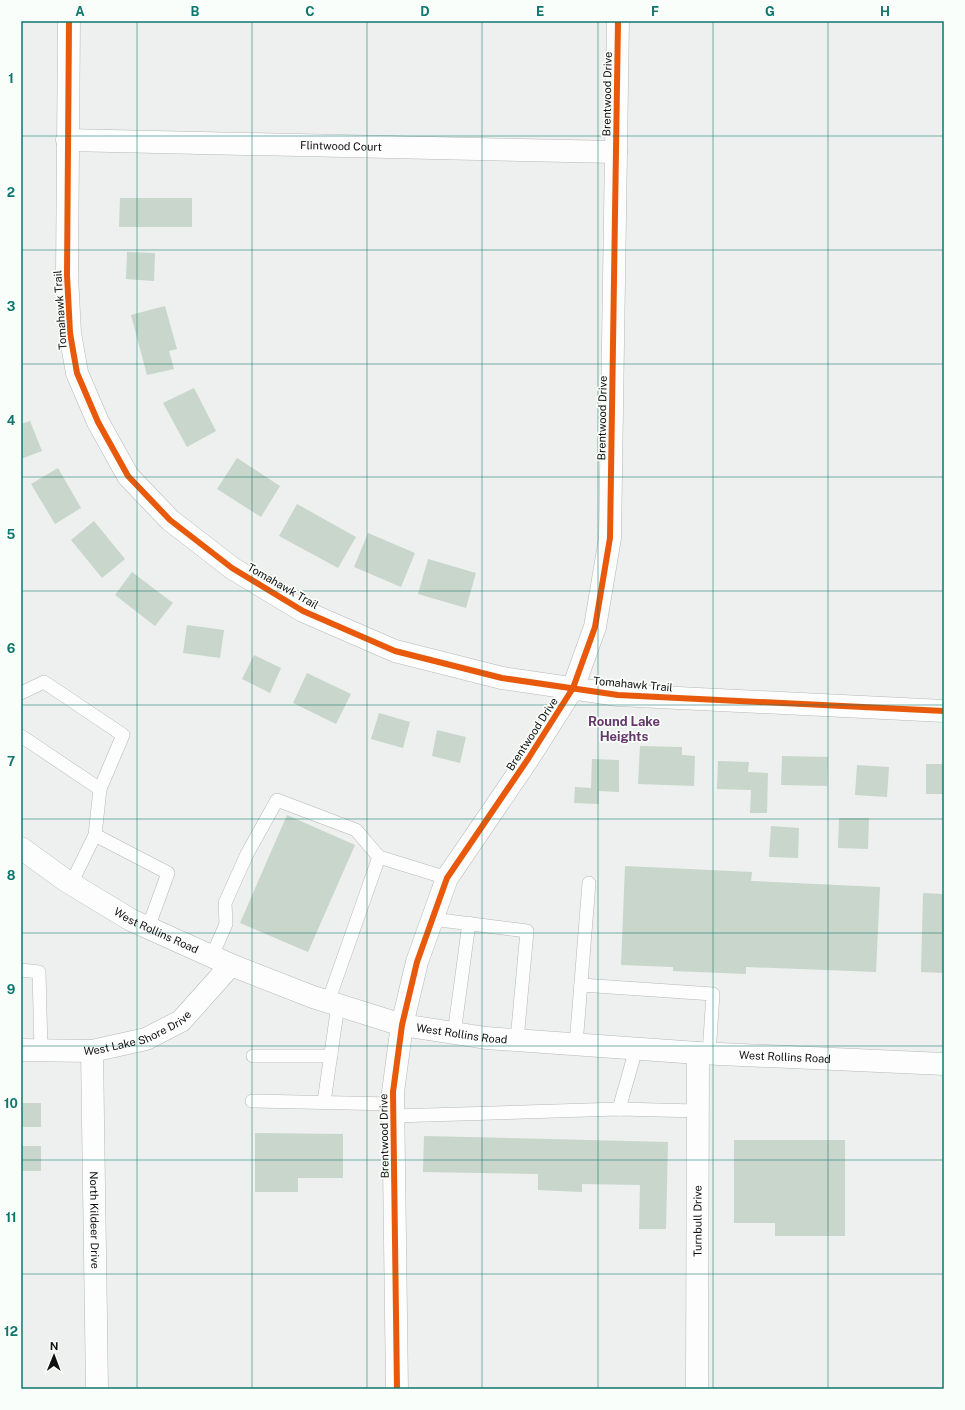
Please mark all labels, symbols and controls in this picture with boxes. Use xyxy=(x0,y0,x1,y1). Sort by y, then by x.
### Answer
text: A xyxy=(75,4,85,19)
text: B xyxy=(191,4,200,19)
text: C xyxy=(305,4,315,19)
text: D xyxy=(420,4,430,19)
text: E xyxy=(536,4,544,19)
text: F xyxy=(651,4,659,19)
text: G xyxy=(765,4,775,19)
text: H xyxy=(880,4,890,19)
street label: Brentwood Drive xyxy=(600,52,614,136)
text: 1 xyxy=(8,71,14,86)
street label: Flintwood Court xyxy=(300,139,382,153)
text: 2 xyxy=(7,185,15,200)
street label: Tomahawk Trail xyxy=(51,270,69,350)
text: 3 xyxy=(7,299,16,314)
street label: Brentwood Drive xyxy=(595,376,609,460)
text: 4 xyxy=(7,413,16,428)
text: 5 xyxy=(7,527,16,542)
street label: Tomahawk Trail xyxy=(245,561,321,611)
text: 6 xyxy=(7,641,16,656)
street label: Tomahawk Trail xyxy=(593,675,673,693)
street label: Brentwood Drive xyxy=(504,695,560,773)
district label: Round Lake Heights xyxy=(588,714,660,744)
text: 7 xyxy=(7,754,15,769)
text: 8 xyxy=(7,868,16,883)
street label: West Rollins Road xyxy=(112,905,200,956)
text: 9 xyxy=(7,982,15,997)
street label: West Lake Shore Drive xyxy=(83,1008,193,1057)
street label: West Rollins Road xyxy=(415,1021,508,1045)
street label: West Rollins Road xyxy=(739,1049,831,1065)
street label: Brentwood Drive xyxy=(377,1094,391,1178)
text: 10 xyxy=(4,1096,18,1111)
street label: North Kildeer Drive xyxy=(88,1171,101,1269)
street label: Turnbull Drive xyxy=(691,1185,704,1257)
text: 11 xyxy=(5,1210,17,1225)
text: 12 xyxy=(4,1324,18,1339)
north arrow xyxy=(34,1336,74,1376)
text: N xyxy=(50,1340,59,1352)

